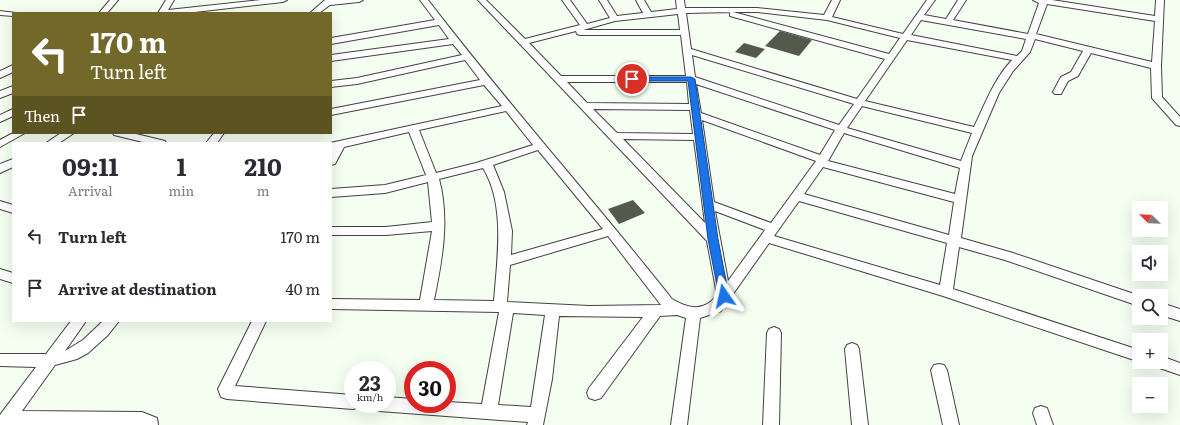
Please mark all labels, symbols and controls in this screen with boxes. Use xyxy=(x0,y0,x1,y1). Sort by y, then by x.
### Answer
text: 170 m xyxy=(90,20,167,62)
icon: left xyxy=(24,28,76,80)
text: Turn left xyxy=(90,58,167,85)
pin xyxy=(615,62,649,96)
icon: arrive xyxy=(621,68,643,90)
text: Then xyxy=(24,104,60,127)
icon: arrive xyxy=(68,104,90,126)
text: 09:11 xyxy=(62,148,119,183)
text: 1 xyxy=(176,148,186,183)
text: 210 xyxy=(244,148,282,183)
text: Arrival xyxy=(68,181,113,200)
text: min xyxy=(169,181,194,200)
text: m xyxy=(257,181,269,200)
north arrow xyxy=(1132,201,1168,237)
map controls xyxy=(1132,201,1168,413)
icon: left xyxy=(24,225,46,247)
text: Turn left xyxy=(58,225,127,248)
text: 170 m xyxy=(281,225,320,248)
button: sound xyxy=(1132,245,1168,281)
position arrow xyxy=(703,275,745,317)
icon: arrive xyxy=(24,277,46,299)
text: Arrive at destination xyxy=(58,277,217,300)
text: 40 m xyxy=(286,277,320,300)
button: search xyxy=(1132,289,1168,325)
button: + xyxy=(1132,333,1168,369)
speed limit sign: 30 xyxy=(404,361,456,413)
text: 23 xyxy=(359,367,381,397)
button: − xyxy=(1132,377,1168,413)
text: km/h xyxy=(357,389,383,404)

